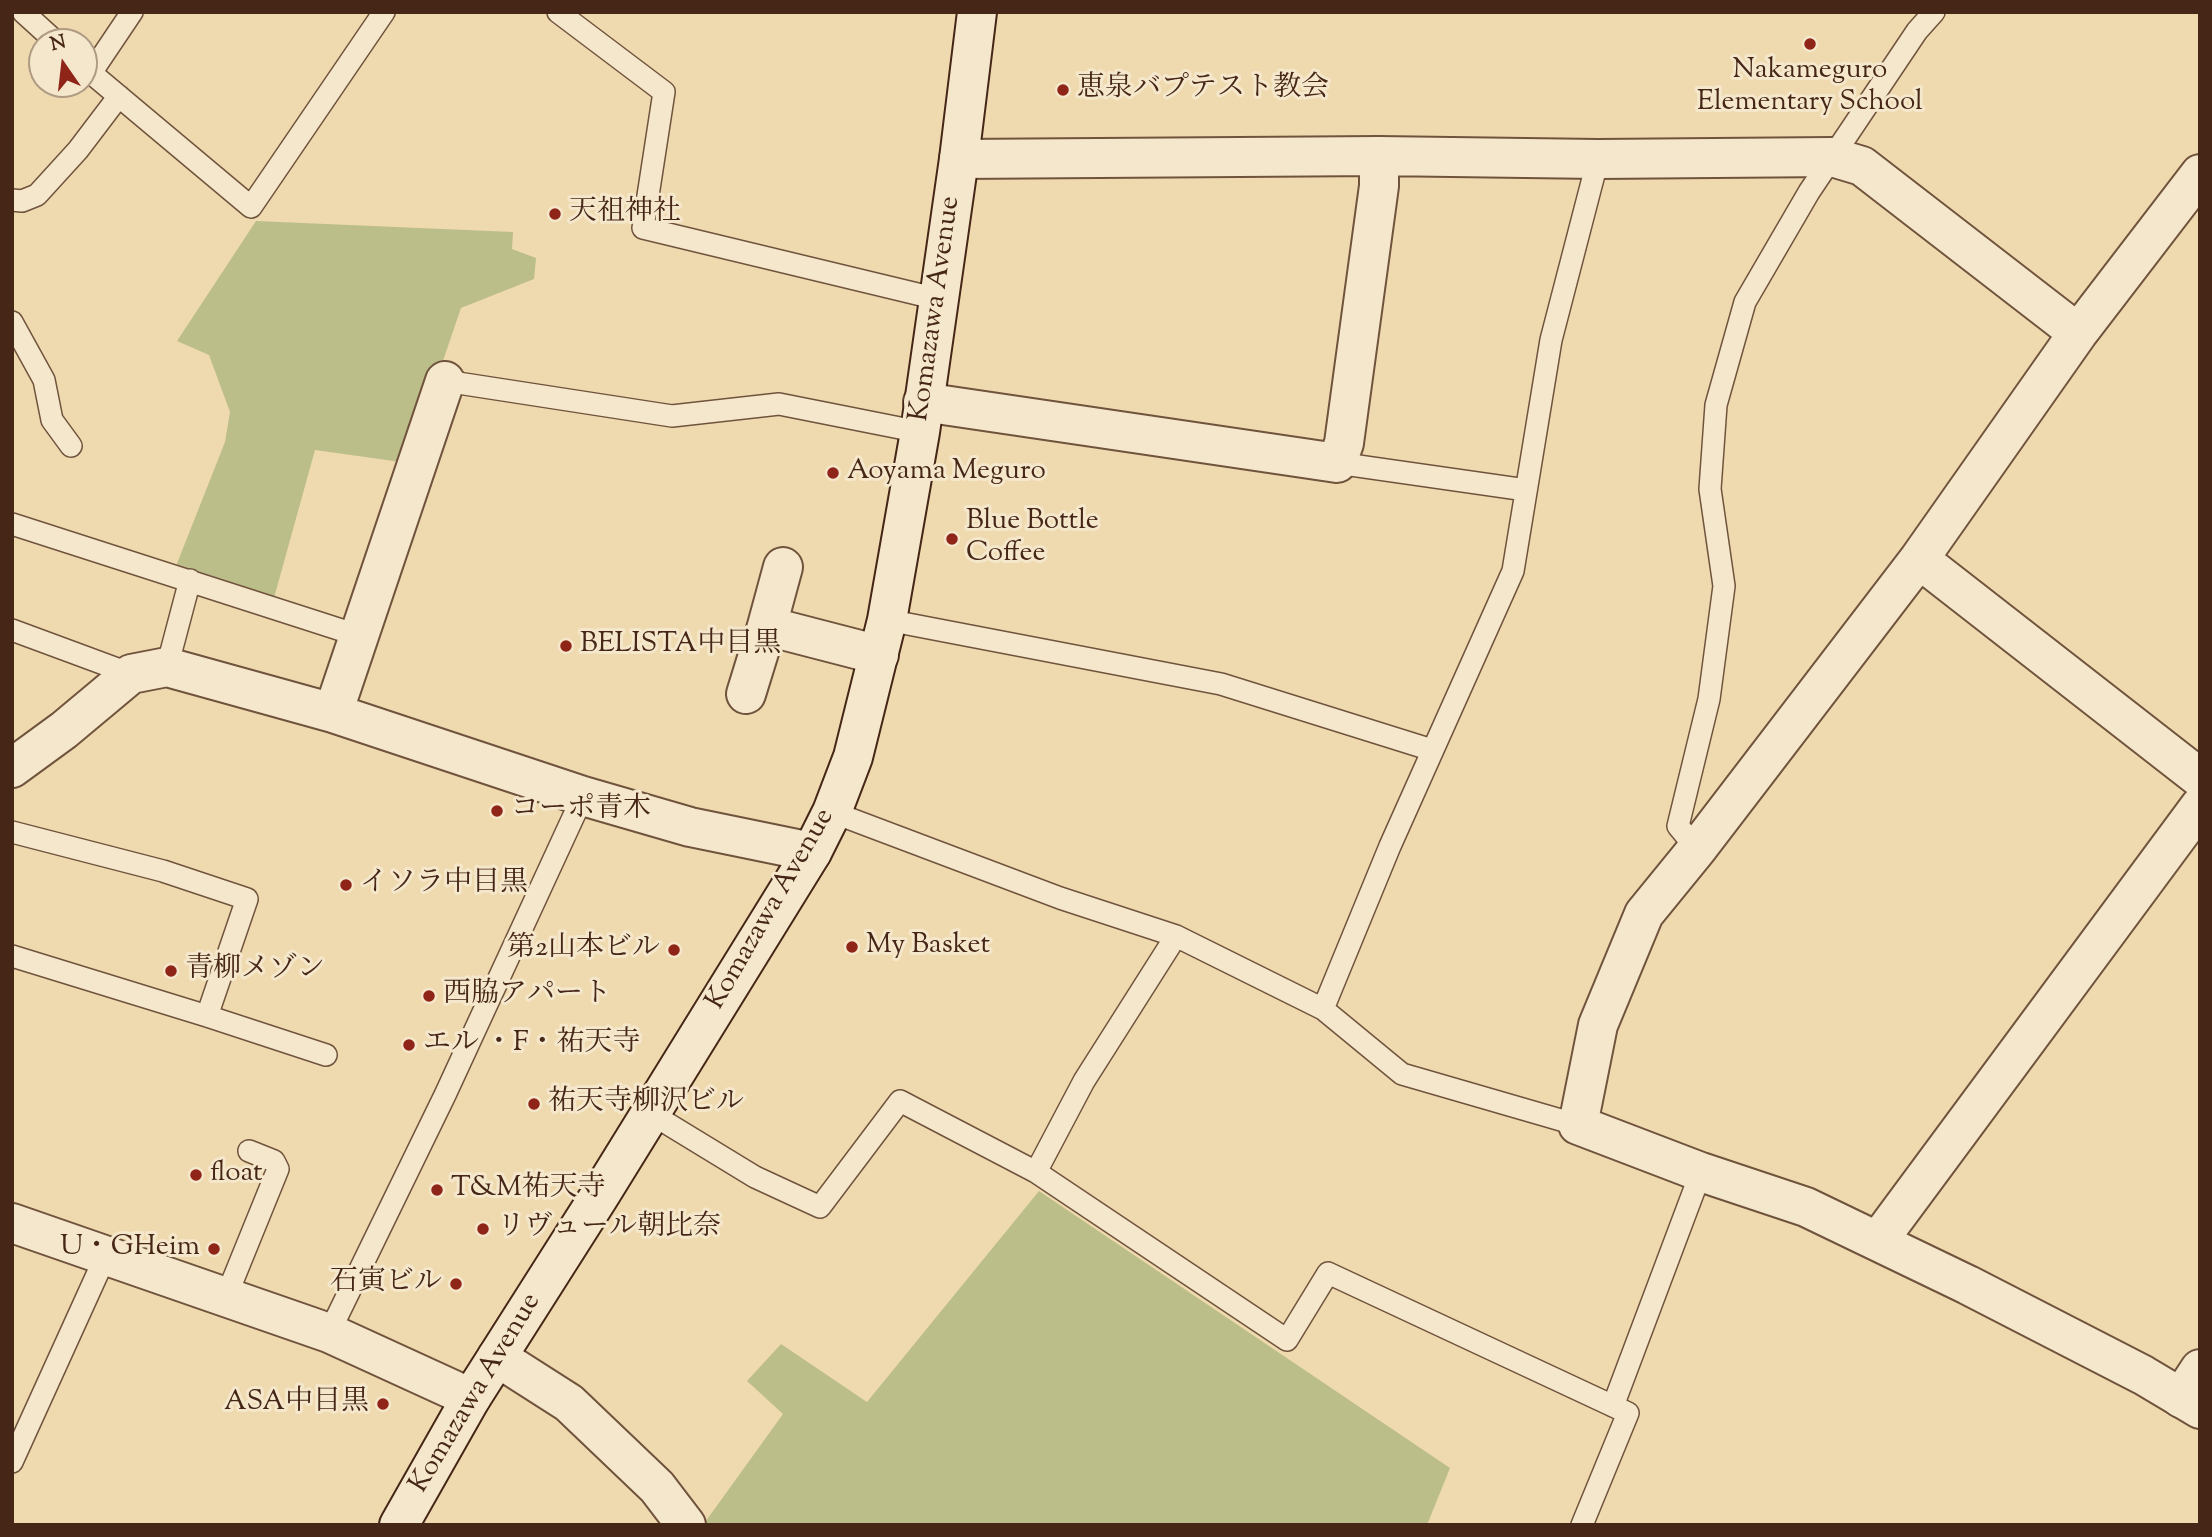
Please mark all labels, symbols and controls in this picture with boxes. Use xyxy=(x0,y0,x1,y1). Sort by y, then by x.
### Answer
north arrow xyxy=(28,28,98,98)
text: N xyxy=(48,29,69,59)
marker: Nakameguro Elementary School xyxy=(1802,36,1818,52)
place label: Nakameguro Elementary School xyxy=(1697,55,1923,121)
place label: 恵泉バプテスト教会 xyxy=(1077,73,1329,107)
marker: 恵泉バプテスト教会 xyxy=(1055,82,1071,98)
street label: Komazawa Avenue xyxy=(905,194,969,424)
place label: 天祖神社 xyxy=(569,197,681,231)
marker: 天祖神社 xyxy=(547,206,563,222)
place label: Aoyama Meguro xyxy=(847,456,1046,490)
marker: Aoyama Meguro xyxy=(825,465,841,481)
place label: Blue Bottle Coffee xyxy=(966,506,1099,572)
marker: Blue Bottle Coffee xyxy=(944,531,960,547)
place label: BELISTA中目黒 xyxy=(580,629,781,663)
marker: BELISTA中目黒 xyxy=(558,638,574,654)
place label: コーポ青木 xyxy=(511,794,651,828)
marker: コーポ青木 xyxy=(489,803,505,819)
street label: Komazawa Avenue xyxy=(701,803,843,1017)
place label: イソラ中目黒 xyxy=(360,868,528,902)
marker: イソラ中目黒 xyxy=(338,877,354,893)
place label: My Basket xyxy=(866,930,990,964)
place label: 第2山本ビル xyxy=(507,933,660,967)
marker: My Basket xyxy=(844,939,860,955)
marker: 第2山本ビル xyxy=(666,942,682,958)
place label: 青柳メゾン xyxy=(185,954,325,988)
marker: 青柳メゾン xyxy=(163,963,179,979)
place label: 西脇アパート xyxy=(443,979,611,1013)
marker: 西脇アパート xyxy=(421,988,437,1004)
place label: エル ・F・祐天寺 xyxy=(423,1028,640,1062)
marker: エル ・F・祐天寺 xyxy=(401,1037,417,1053)
place label: 祐天寺柳沢ビル xyxy=(548,1087,744,1121)
marker: 祐天寺柳沢ビル xyxy=(526,1096,542,1112)
place label: float xyxy=(210,1158,263,1192)
marker: float xyxy=(188,1167,204,1183)
place label: T&M祐天寺 xyxy=(451,1173,606,1207)
marker: T&M祐天寺 xyxy=(429,1182,445,1198)
place label: リヴュール朝比奈 xyxy=(497,1212,721,1246)
marker: リヴュール朝比奈 xyxy=(475,1221,491,1237)
place label: U・GHeim xyxy=(60,1232,200,1266)
marker: U・GHeim xyxy=(206,1241,222,1257)
place label: 石寅ビル xyxy=(330,1267,442,1301)
marker: 石寅ビル xyxy=(448,1276,464,1292)
street label: Komazawa Avenue xyxy=(404,1288,550,1500)
place label: ASA中目黒 xyxy=(224,1387,369,1421)
marker: ASA中目黒 xyxy=(375,1396,391,1412)

